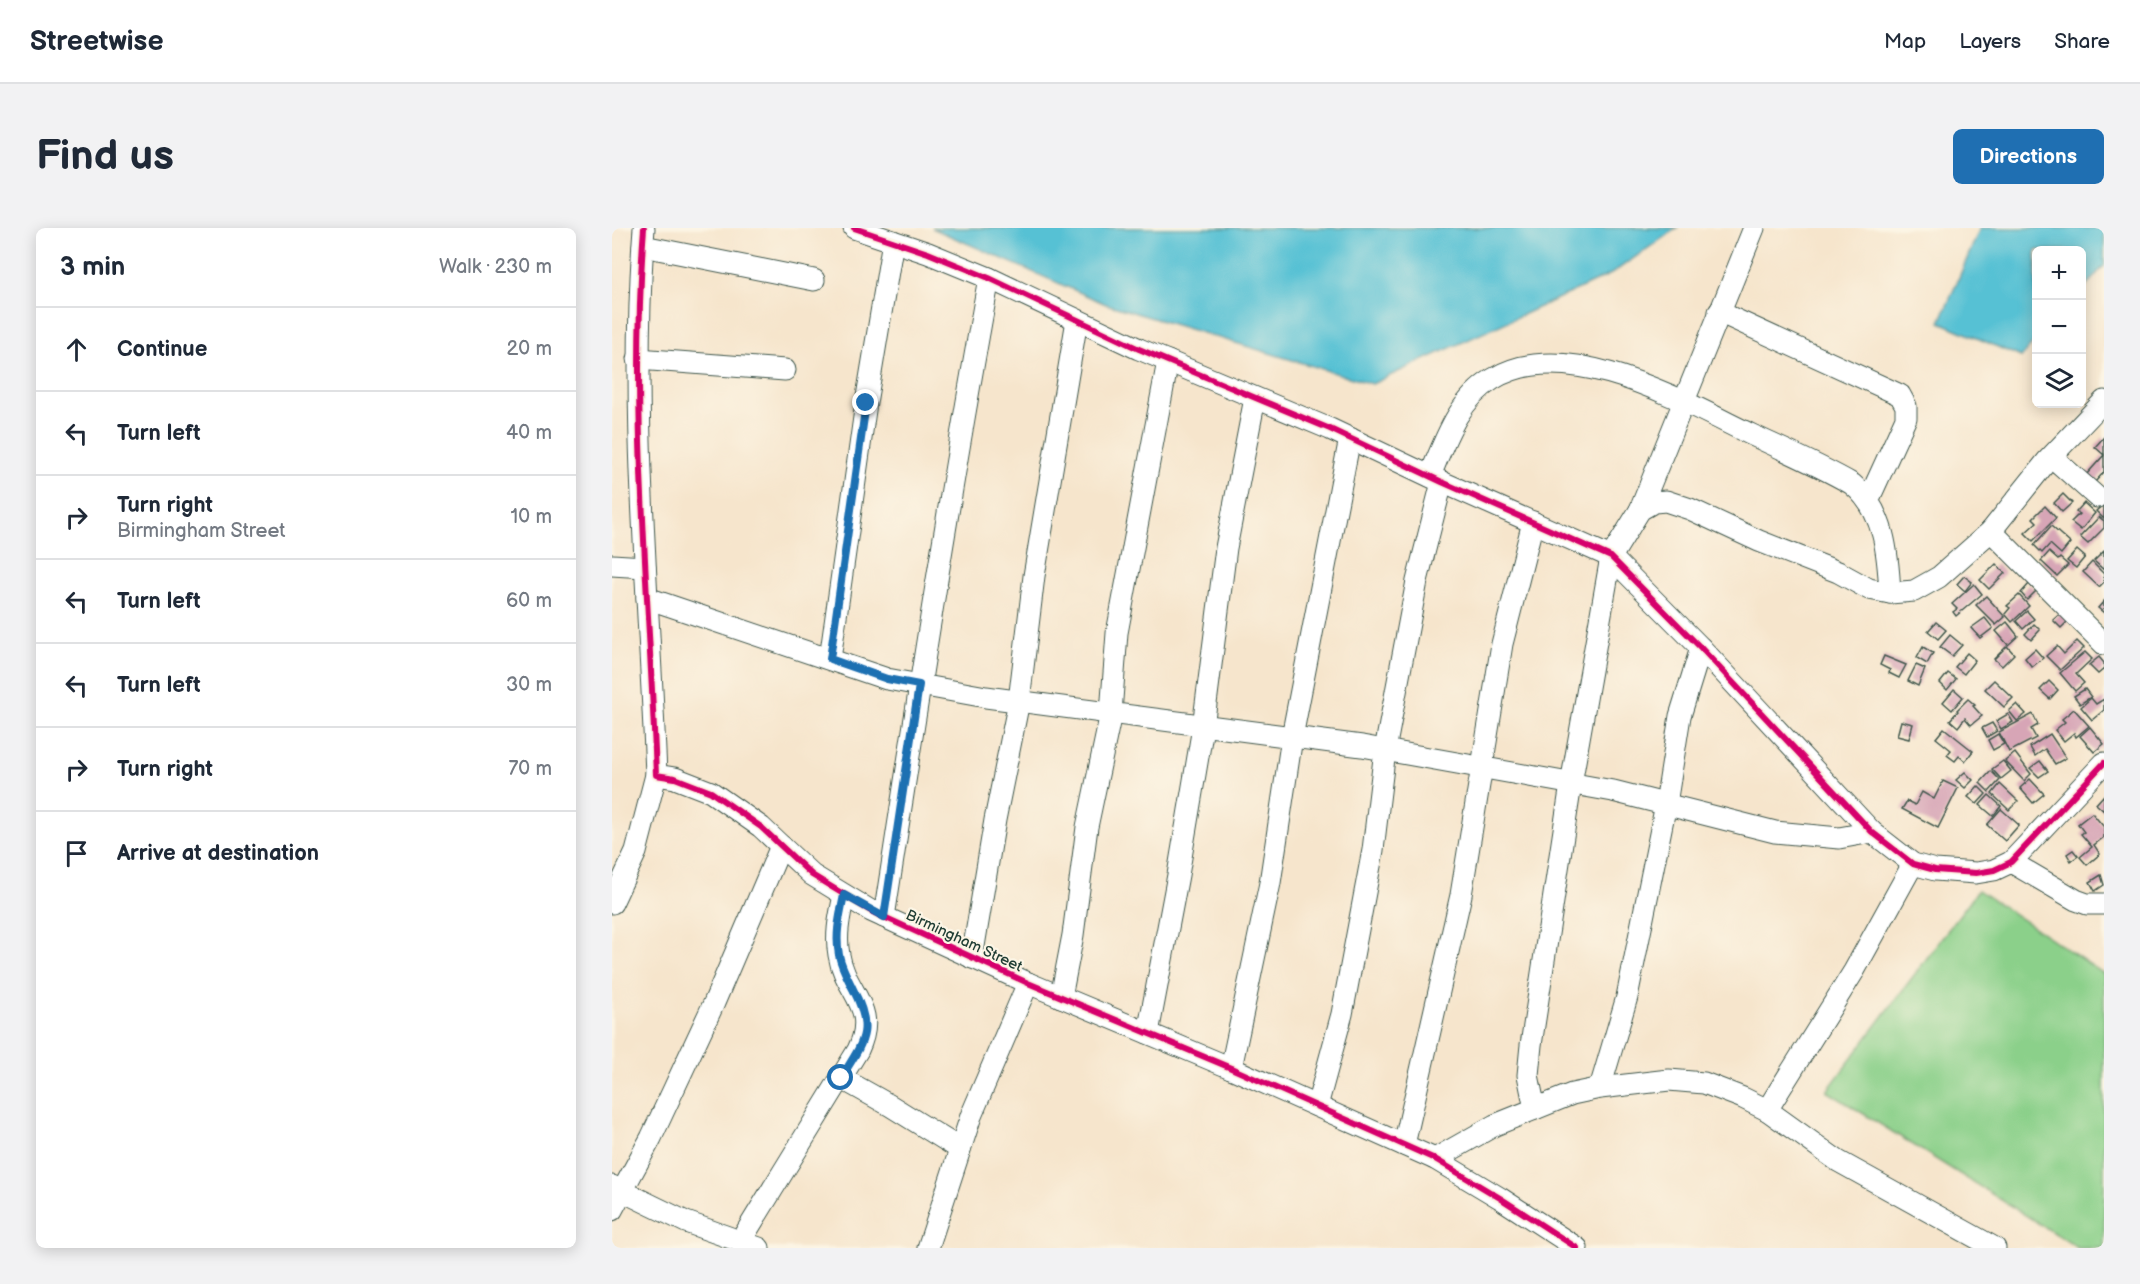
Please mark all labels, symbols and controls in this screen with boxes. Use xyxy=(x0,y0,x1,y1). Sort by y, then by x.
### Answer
text: Streetwise xyxy=(30,25,163,58)
text: Map xyxy=(1884,29,1926,54)
text: Layers xyxy=(1959,29,2021,54)
text: Share xyxy=(2054,29,2110,54)
button: Directions xyxy=(1953,129,2104,184)
text: Find us xyxy=(36,131,174,182)
map controls xyxy=(2032,246,2086,408)
button: + xyxy=(2032,246,2086,300)
text: 3 min xyxy=(60,252,125,283)
text: Walk · 230 m xyxy=(439,255,552,279)
button: − xyxy=(2032,300,2086,354)
icon: ahead xyxy=(60,333,93,366)
text: Continue xyxy=(117,336,207,363)
text: 20 m xyxy=(507,337,552,361)
button: layers xyxy=(2032,354,2086,408)
route end xyxy=(852,389,878,415)
icon: left xyxy=(60,417,93,450)
text: Turn left xyxy=(117,420,201,447)
text: 40 m xyxy=(506,421,552,445)
text: Turn right xyxy=(117,492,213,519)
icon: right xyxy=(60,501,93,534)
text: 10 m xyxy=(511,505,552,529)
text: Birmingham Street xyxy=(117,519,285,543)
icon: left xyxy=(60,585,93,618)
text: Turn left xyxy=(117,588,201,615)
text: 60 m xyxy=(506,589,552,613)
icon: left xyxy=(60,669,93,702)
text: Turn left xyxy=(117,672,201,699)
text: 30 m xyxy=(506,673,552,697)
icon: right xyxy=(60,753,93,786)
text: Turn right xyxy=(117,756,213,783)
text: 70 m xyxy=(508,757,552,781)
icon: arrive xyxy=(60,837,93,870)
text: Arrive at destination xyxy=(117,840,319,867)
street label: Birmingham Street xyxy=(903,906,1026,976)
route start xyxy=(827,1064,853,1090)

